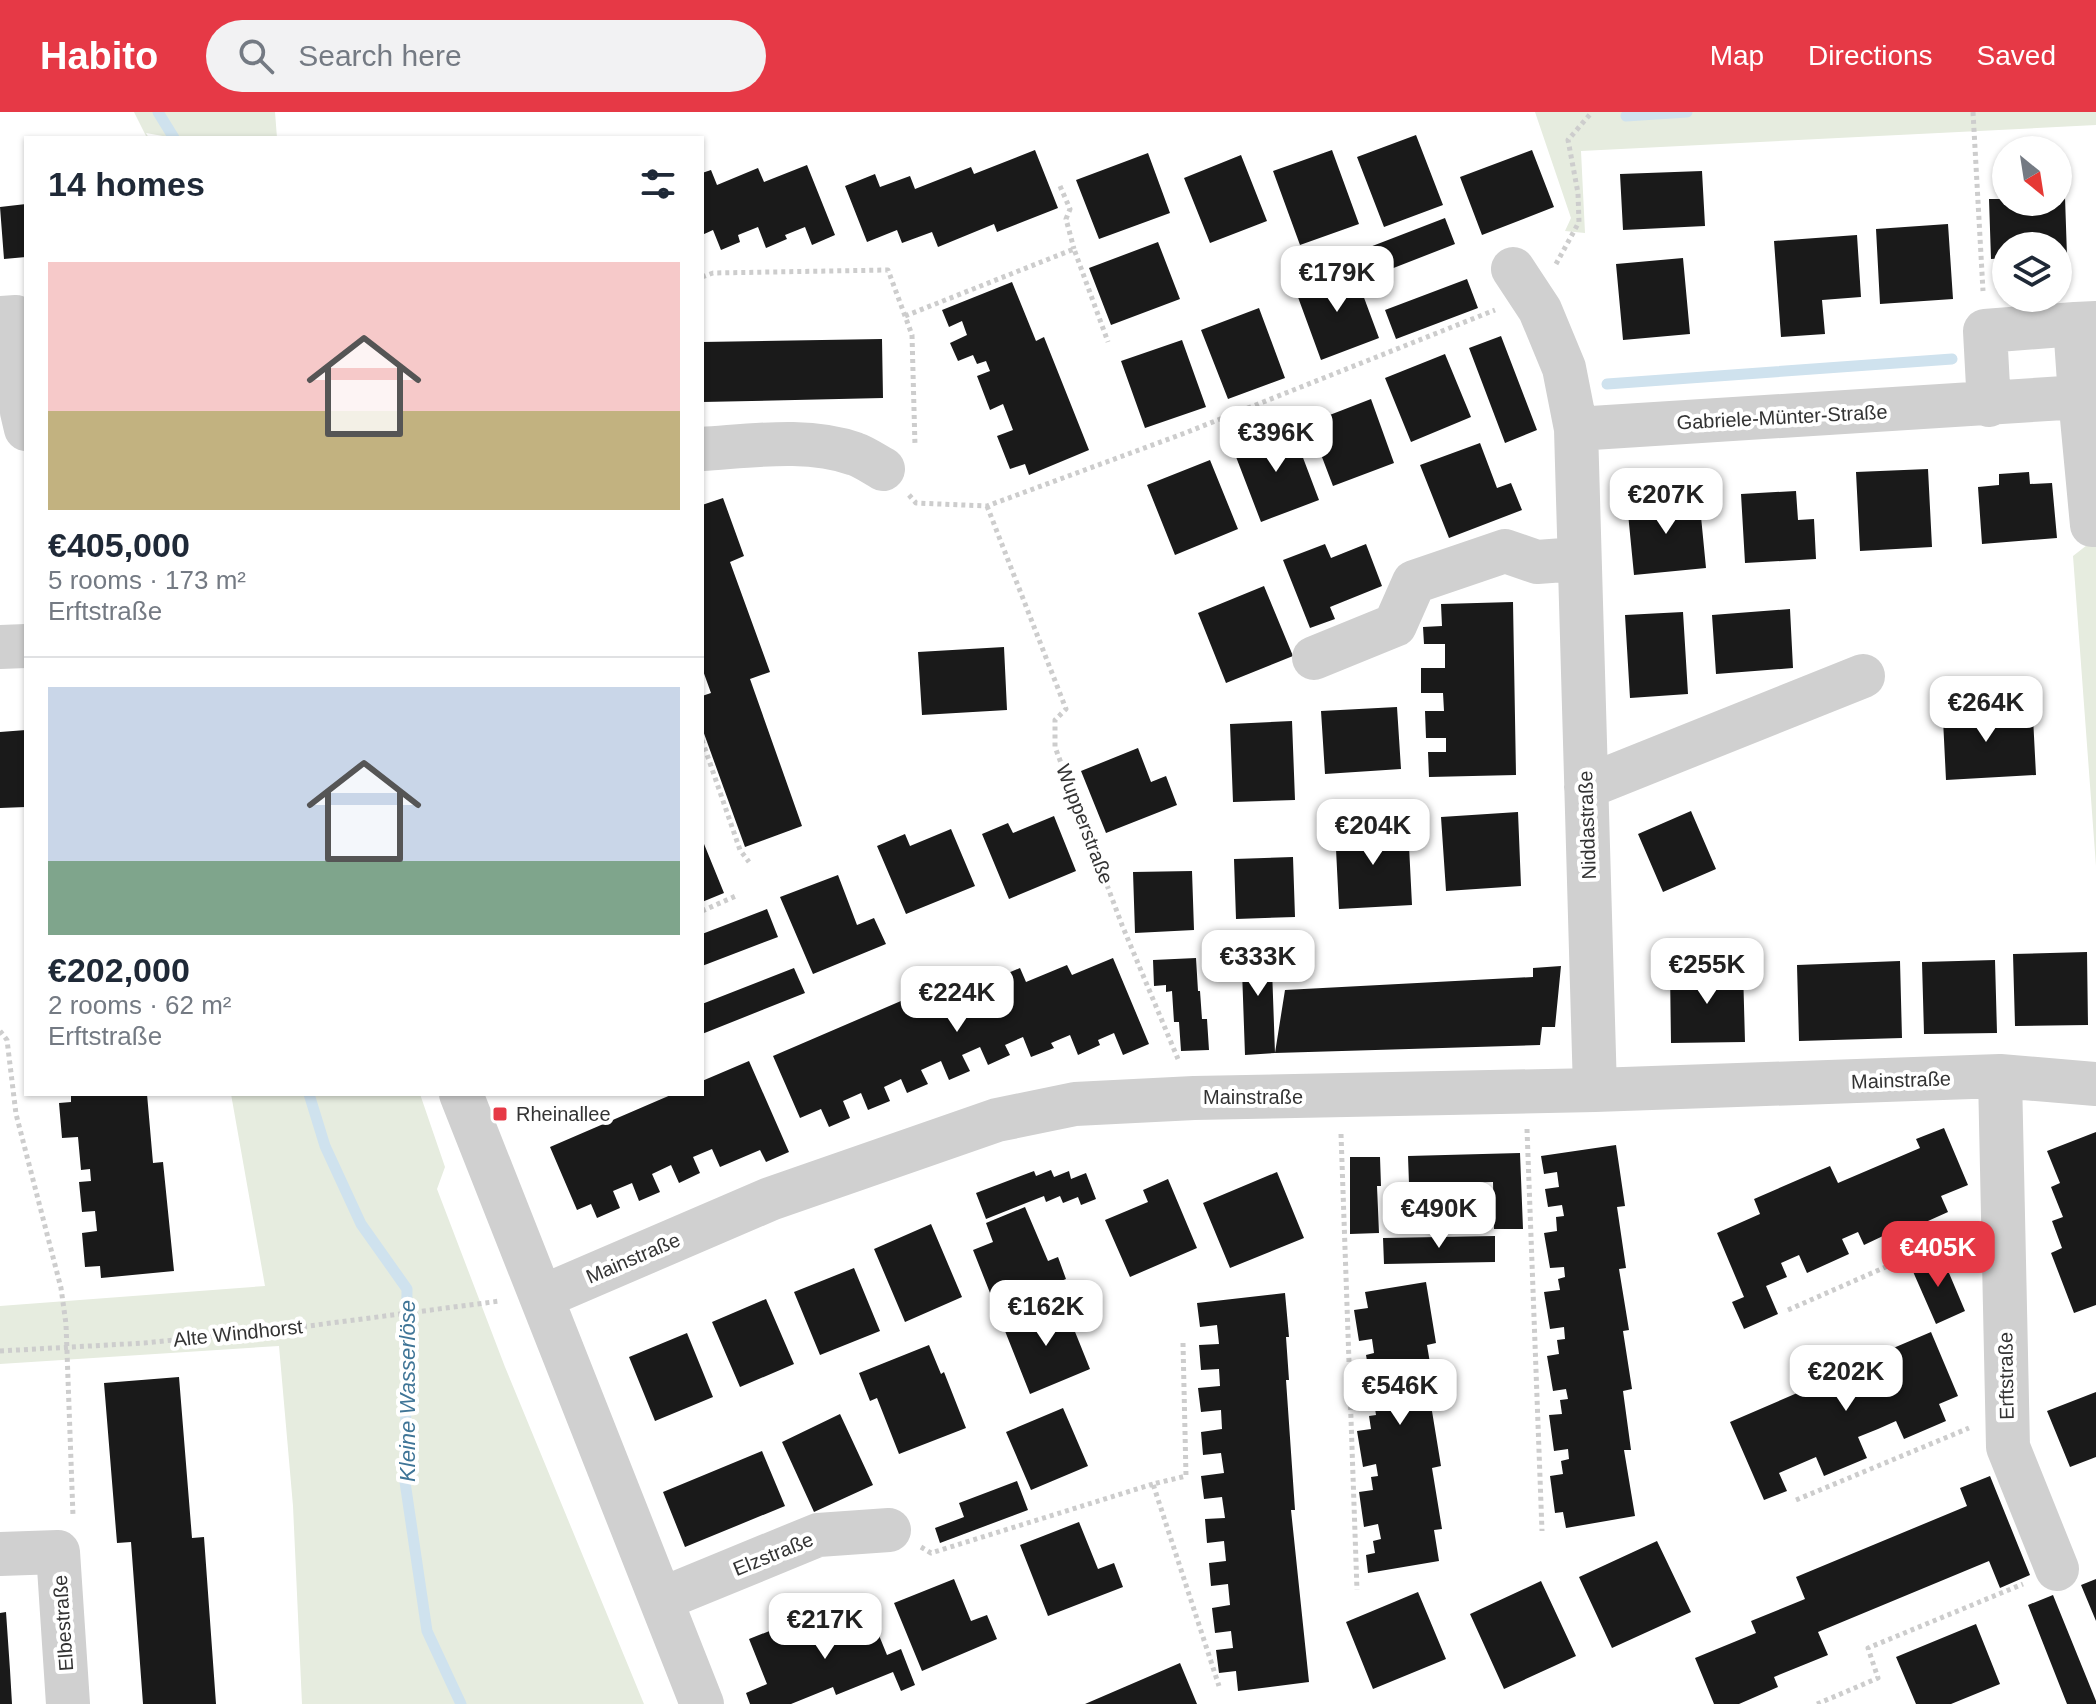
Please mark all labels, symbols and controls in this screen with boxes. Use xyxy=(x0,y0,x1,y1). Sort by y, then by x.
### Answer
search box xyxy=(206,20,766,92)
icon: search xyxy=(234,34,278,78)
text: Habito xyxy=(40,35,158,77)
text: Search here xyxy=(298,39,462,72)
text: Map xyxy=(1710,40,1764,71)
text: Directions xyxy=(1808,40,1933,71)
text: Saved xyxy=(1977,40,2056,71)
north arrow xyxy=(1992,136,2072,216)
map controls xyxy=(1992,136,2072,312)
icon: filters xyxy=(636,162,680,206)
text: 14 homes xyxy=(48,165,205,203)
button: layers xyxy=(1992,232,2072,312)
pin: €179K xyxy=(1281,246,1393,314)
text: €179K xyxy=(1299,257,1375,287)
icon: home xyxy=(292,314,436,458)
street label: Gabriele-Münter-Straße xyxy=(1676,400,1888,434)
pin: €396K xyxy=(1220,406,1332,474)
text: €396K xyxy=(1238,417,1314,447)
pin: €207K xyxy=(1610,468,1722,536)
text: €207K xyxy=(1628,479,1704,509)
text: €405,000 xyxy=(48,526,190,564)
text: 5 rooms · 173 m² xyxy=(48,565,246,595)
text: Erftstraße xyxy=(48,596,162,626)
pin: €264K xyxy=(1930,676,2042,744)
text: €264K xyxy=(1948,687,2024,717)
icon: home xyxy=(292,739,436,883)
street label: Wupperstraße xyxy=(1052,761,1118,887)
street label: Niddastraße xyxy=(1574,770,1600,880)
pin: €204K xyxy=(1317,799,1429,867)
text: €204K xyxy=(1335,810,1411,840)
pin: €333K xyxy=(1202,930,1314,998)
pin: €255K xyxy=(1651,938,1763,1006)
text: €333K xyxy=(1220,941,1296,971)
text: €255K xyxy=(1669,949,1745,979)
text: €202,000 xyxy=(48,951,190,989)
pin: €224K xyxy=(901,966,1013,1034)
text: €224K xyxy=(919,977,995,1007)
text: 2 rooms · 62 m² xyxy=(48,990,232,1020)
text: Erftstraße xyxy=(48,1021,162,1051)
street label: Mainstraße xyxy=(1851,1067,1951,1093)
street label: Mainstraße xyxy=(1203,1086,1303,1108)
place label: Rheinallee xyxy=(516,1103,611,1125)
marker: Rheinallee xyxy=(491,1105,509,1123)
pin: €490K xyxy=(1383,1182,1495,1250)
text: €490K xyxy=(1401,1193,1477,1223)
pin: €405K xyxy=(1882,1221,1994,1289)
street label: Mainstraße xyxy=(583,1228,683,1288)
text: €405K xyxy=(1900,1232,1976,1262)
pin: €162K xyxy=(990,1280,1102,1348)
text: €162K xyxy=(1008,1291,1084,1321)
water label: Kleine Wasserlöse xyxy=(395,1300,420,1482)
street label: Alte Windhorst xyxy=(172,1315,304,1351)
street label: Erftstraße xyxy=(1994,1332,2018,1420)
pin: €202K xyxy=(1790,1345,1902,1413)
text: €202K xyxy=(1808,1356,1884,1386)
pin: €546K xyxy=(1344,1359,1456,1427)
text: €546K xyxy=(1362,1370,1438,1400)
street label: Elzstraße xyxy=(730,1528,816,1580)
street label: Elbestraße xyxy=(49,1574,77,1672)
pin: €217K xyxy=(769,1593,881,1661)
text: €217K xyxy=(787,1604,863,1634)

